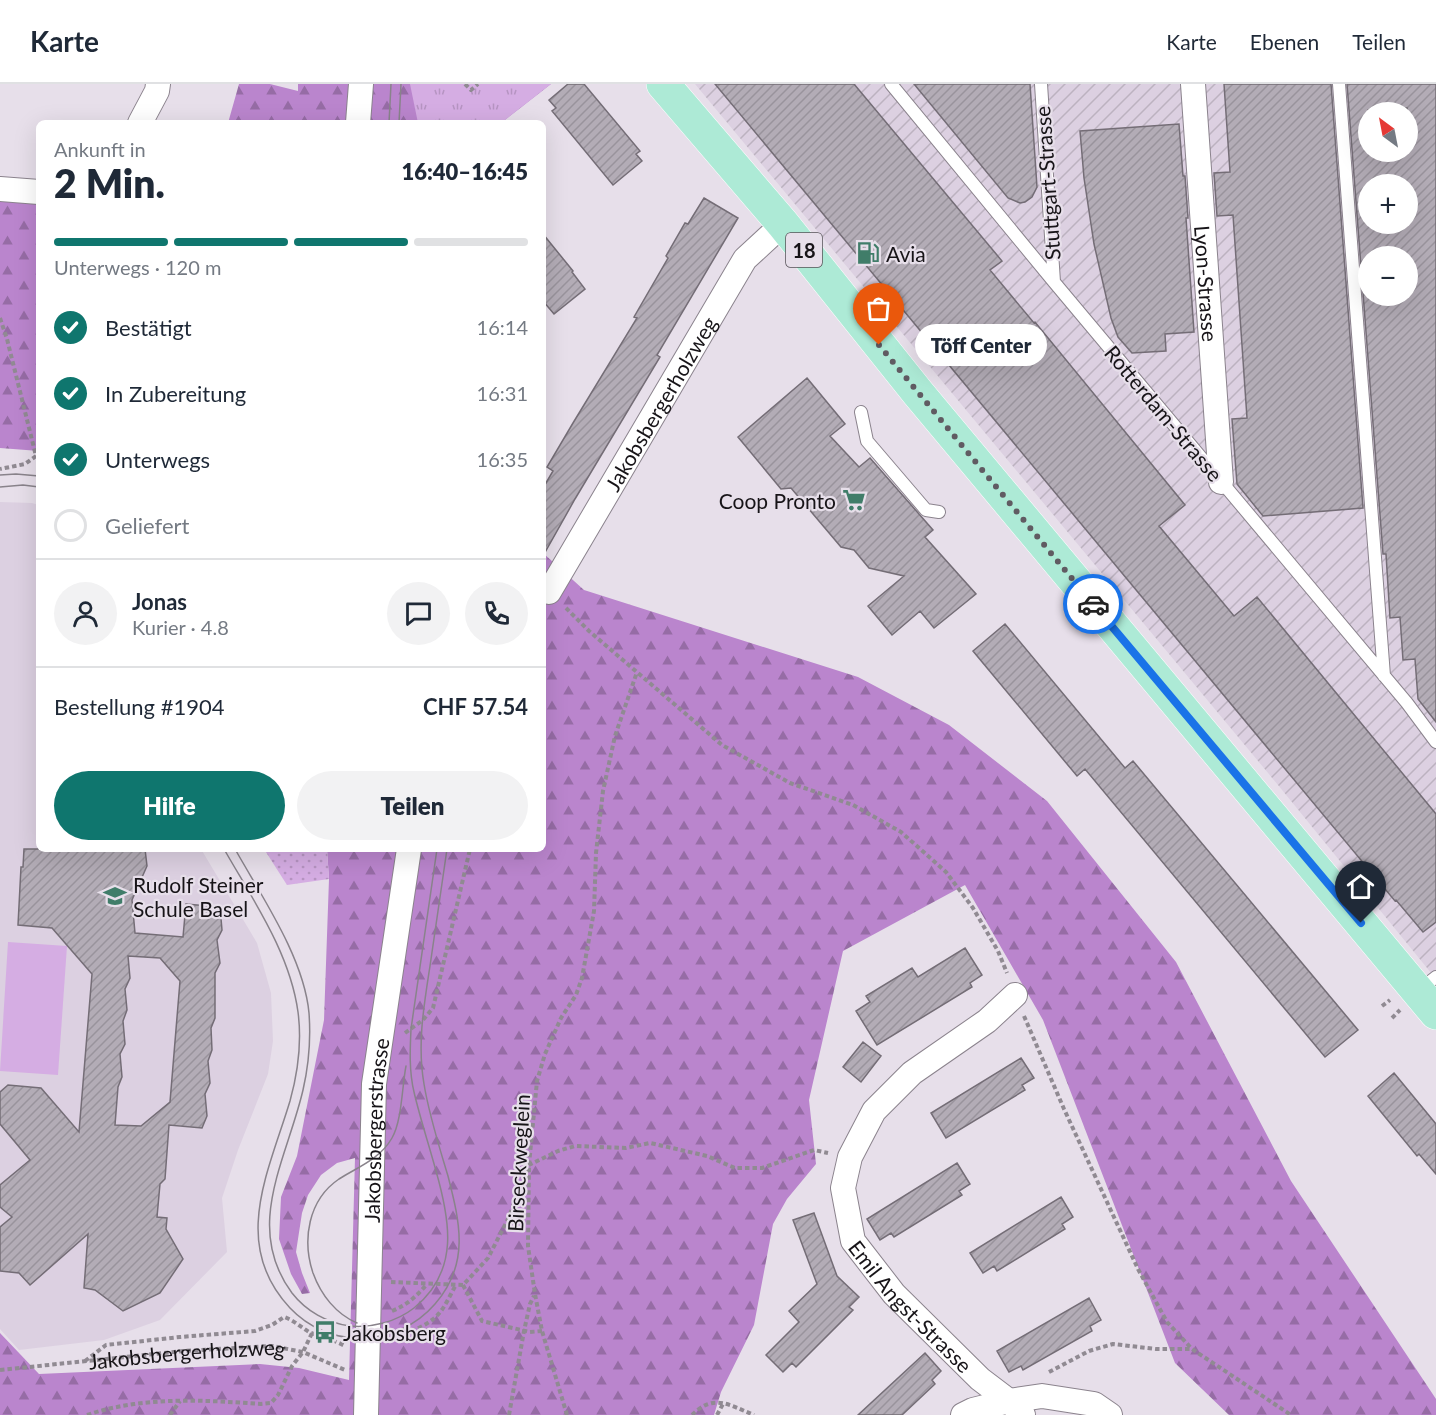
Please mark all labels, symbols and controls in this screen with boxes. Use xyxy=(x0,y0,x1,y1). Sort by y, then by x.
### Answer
text: Karte xyxy=(30,24,99,58)
text: Karte xyxy=(1166,29,1217,54)
text: Ebenen xyxy=(1250,29,1319,54)
text: Teilen xyxy=(1352,29,1406,54)
north arrow xyxy=(1358,102,1418,162)
map controls xyxy=(1358,102,1418,306)
street label: Stuttgart-Strasse xyxy=(1029,105,1065,261)
text: Ankunft in xyxy=(54,137,146,161)
text: 16:40–16:45 xyxy=(402,158,528,185)
text: 2 Min. xyxy=(54,160,165,206)
button: + xyxy=(1358,174,1418,234)
street label: Lyon-Strasse xyxy=(1190,225,1224,342)
road number: 18 xyxy=(786,233,822,267)
fuel station icon: Avia xyxy=(855,240,881,266)
place label: Avia xyxy=(886,241,926,266)
button: − xyxy=(1358,246,1418,306)
text: Unterwegs · 120 m xyxy=(54,255,221,279)
pin xyxy=(853,283,904,345)
icon: bag xyxy=(862,292,895,325)
icon: check xyxy=(54,311,87,344)
street label: Jakobsbergerholzweg xyxy=(599,312,721,495)
text: Bestätigt xyxy=(105,314,192,341)
text: 16:14 xyxy=(477,315,528,339)
callout: Töff Center xyxy=(915,324,1047,366)
text: Töff Center xyxy=(931,333,1031,357)
street label: Rotterdam-Strasse xyxy=(1100,340,1228,486)
icon: check xyxy=(54,377,87,410)
text: In Zubereitung xyxy=(105,380,246,407)
text: 16:31 xyxy=(477,381,528,405)
icon: check xyxy=(54,443,87,476)
text: Unterwegs xyxy=(105,446,210,473)
text: 16:35 xyxy=(477,447,528,471)
supermarket icon: Coop Pronto xyxy=(841,487,867,513)
place label: Coop Pronto xyxy=(719,488,836,513)
text: Geliefert xyxy=(105,512,189,539)
courier xyxy=(1063,574,1123,634)
button: person xyxy=(54,582,117,645)
button: chat xyxy=(387,582,450,645)
button: phone xyxy=(465,582,528,645)
text: Jonas xyxy=(132,588,187,615)
icon: car xyxy=(1077,588,1110,621)
text: Kurier · 4.8 xyxy=(132,615,229,639)
text: Bestellung #1904 xyxy=(54,693,224,720)
text: CHF 57.54 xyxy=(423,693,528,720)
button: Hilfe xyxy=(54,771,285,840)
button: Teilen xyxy=(297,771,528,840)
pin xyxy=(1335,861,1386,923)
icon: home xyxy=(1344,870,1377,903)
place label: Rudolf Steiner Schule Basel xyxy=(133,872,264,921)
school or university icon: Rudolf Steiner Schule Basel xyxy=(102,883,128,909)
street label: Jakobsbergerstrasse xyxy=(358,1036,393,1223)
street label: Birseckweglein xyxy=(502,1093,534,1233)
street label: Emil Angst-Strasse xyxy=(844,1235,978,1377)
bus stop icon: Jakobsberg xyxy=(312,1319,338,1345)
place label: Jakobsberg xyxy=(343,1320,446,1345)
street label: Jakobsbergerholzweg xyxy=(87,1333,288,1373)

